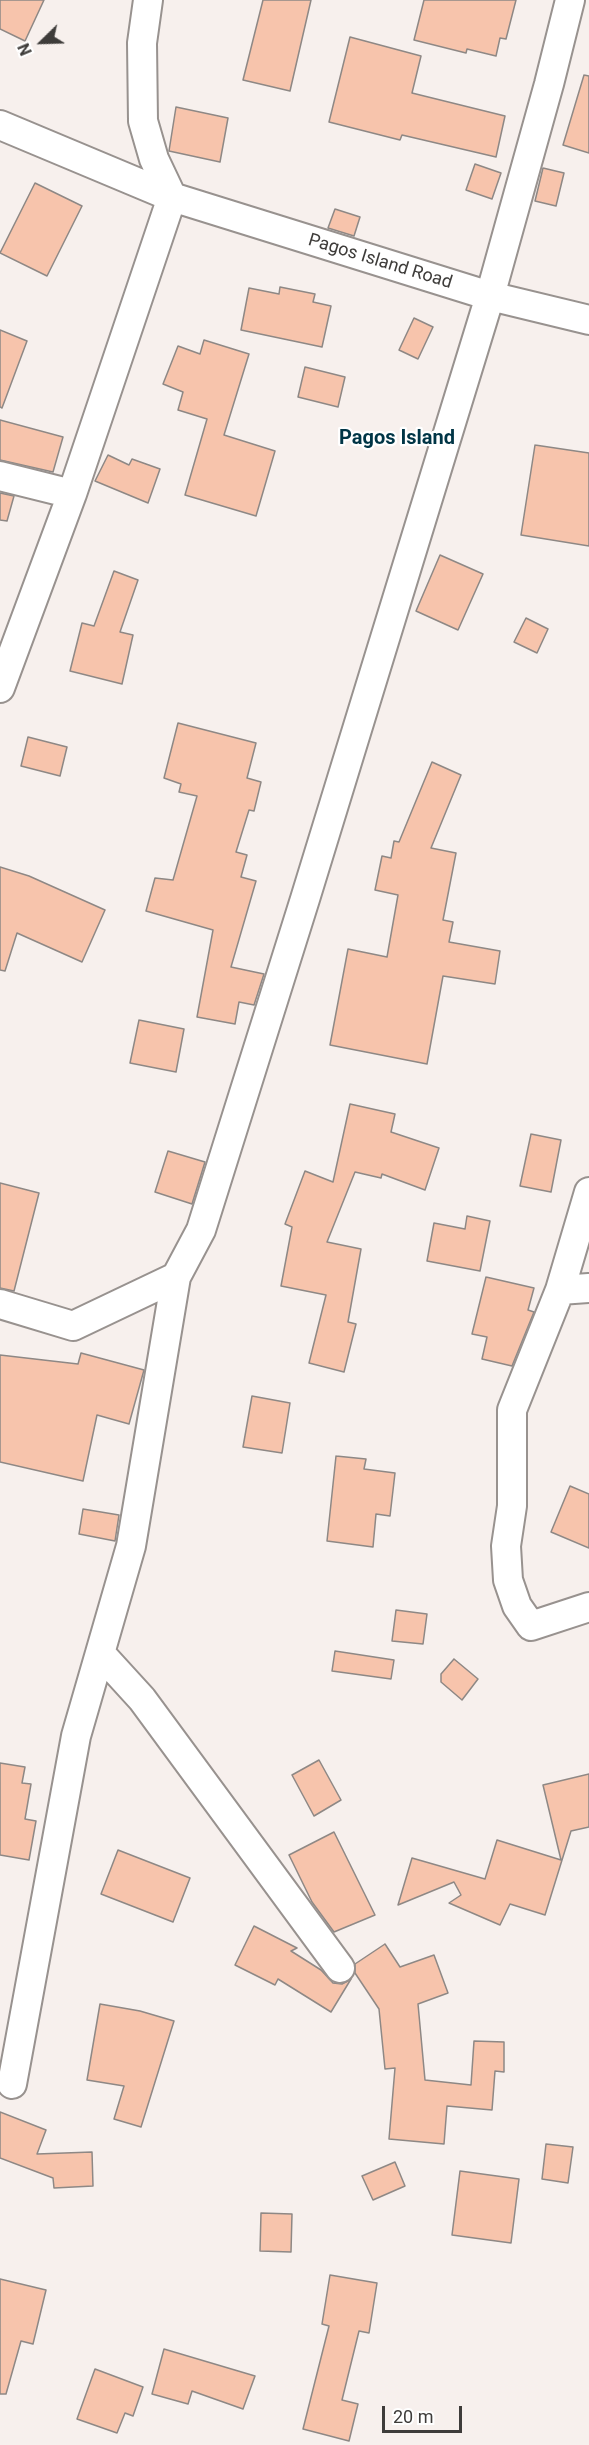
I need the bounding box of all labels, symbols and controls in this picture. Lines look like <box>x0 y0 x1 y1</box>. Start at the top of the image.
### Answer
north arrow <box>12 12 72 72</box>
text: N <box>14 40 36 58</box>
street label: Pagos Island Road <box>305 230 455 294</box>
district label: Pagos Island <box>339 427 455 451</box>
scale bar <box>385 2394 464 2432</box>
text: 20 m <box>393 2406 433 2427</box>

